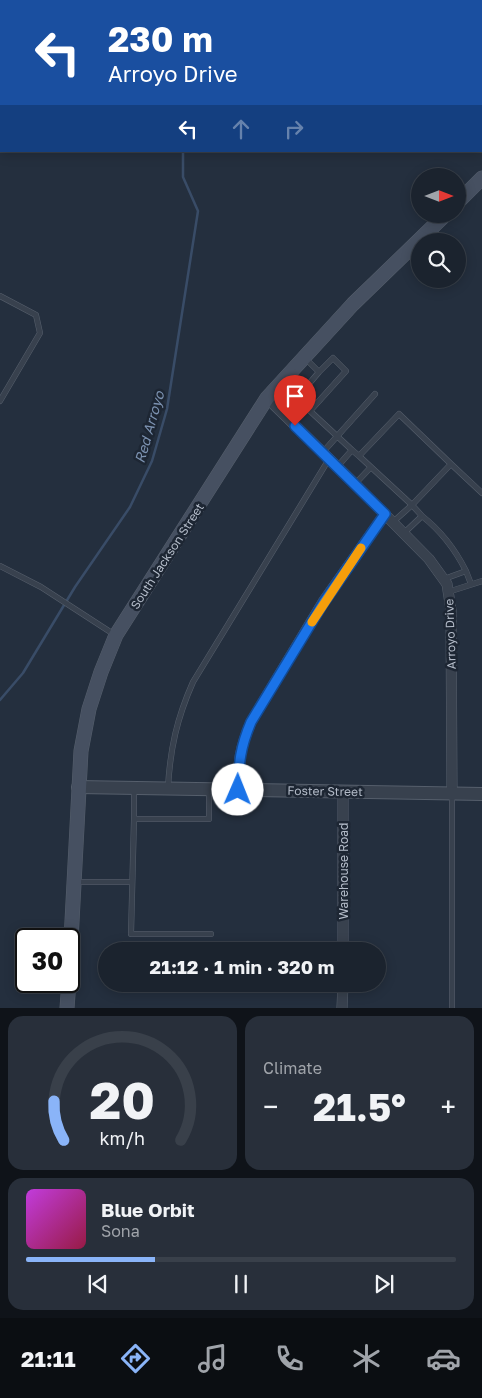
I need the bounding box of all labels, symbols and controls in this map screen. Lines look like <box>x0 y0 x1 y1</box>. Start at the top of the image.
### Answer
text: 230 m <box>108 18 213 60</box>
icon: left <box>25 20 90 85</box>
text: Arroyo Drive <box>108 60 238 87</box>
icon: left <box>174 115 202 143</box>
icon: ahead <box>227 115 255 143</box>
icon: right <box>280 115 308 143</box>
north arrow <box>411 168 466 222</box>
map controls <box>411 168 466 288</box>
button: search <box>411 233 466 288</box>
pin <box>274 375 316 426</box>
icon: arrive <box>281 382 309 410</box>
water label: Red Arroyo <box>131 388 168 465</box>
street label: South Jackson Street <box>127 500 207 612</box>
street label: Arroyo Drive <box>441 598 459 670</box>
position arrow <box>211 763 263 815</box>
street label: Foster Street <box>287 783 363 799</box>
street label: Warehouse Road <box>336 823 351 919</box>
speed limit sign: 30 <box>15 928 80 993</box>
text: 21:12 · 1 min · 320 m <box>150 955 334 978</box>
text: Climate <box>263 1058 322 1078</box>
text: 20 <box>90 1068 155 1130</box>
text: 21.5° <box>313 1084 406 1129</box>
text: − <box>263 1090 278 1123</box>
text: + <box>441 1090 456 1123</box>
text: km/h <box>100 1127 145 1149</box>
text: Blue Orbit <box>101 1198 195 1221</box>
text: Sona <box>101 1221 140 1241</box>
icon: previous <box>84 1270 112 1298</box>
icon: pause <box>227 1270 255 1298</box>
icon: next <box>370 1270 398 1298</box>
icon: directions <box>118 1341 153 1376</box>
icon: music <box>195 1341 230 1376</box>
icon: phone <box>272 1341 307 1376</box>
icon: climate <box>349 1341 384 1376</box>
icon: car <box>426 1341 461 1376</box>
text: 21:11 <box>21 1345 75 1372</box>

